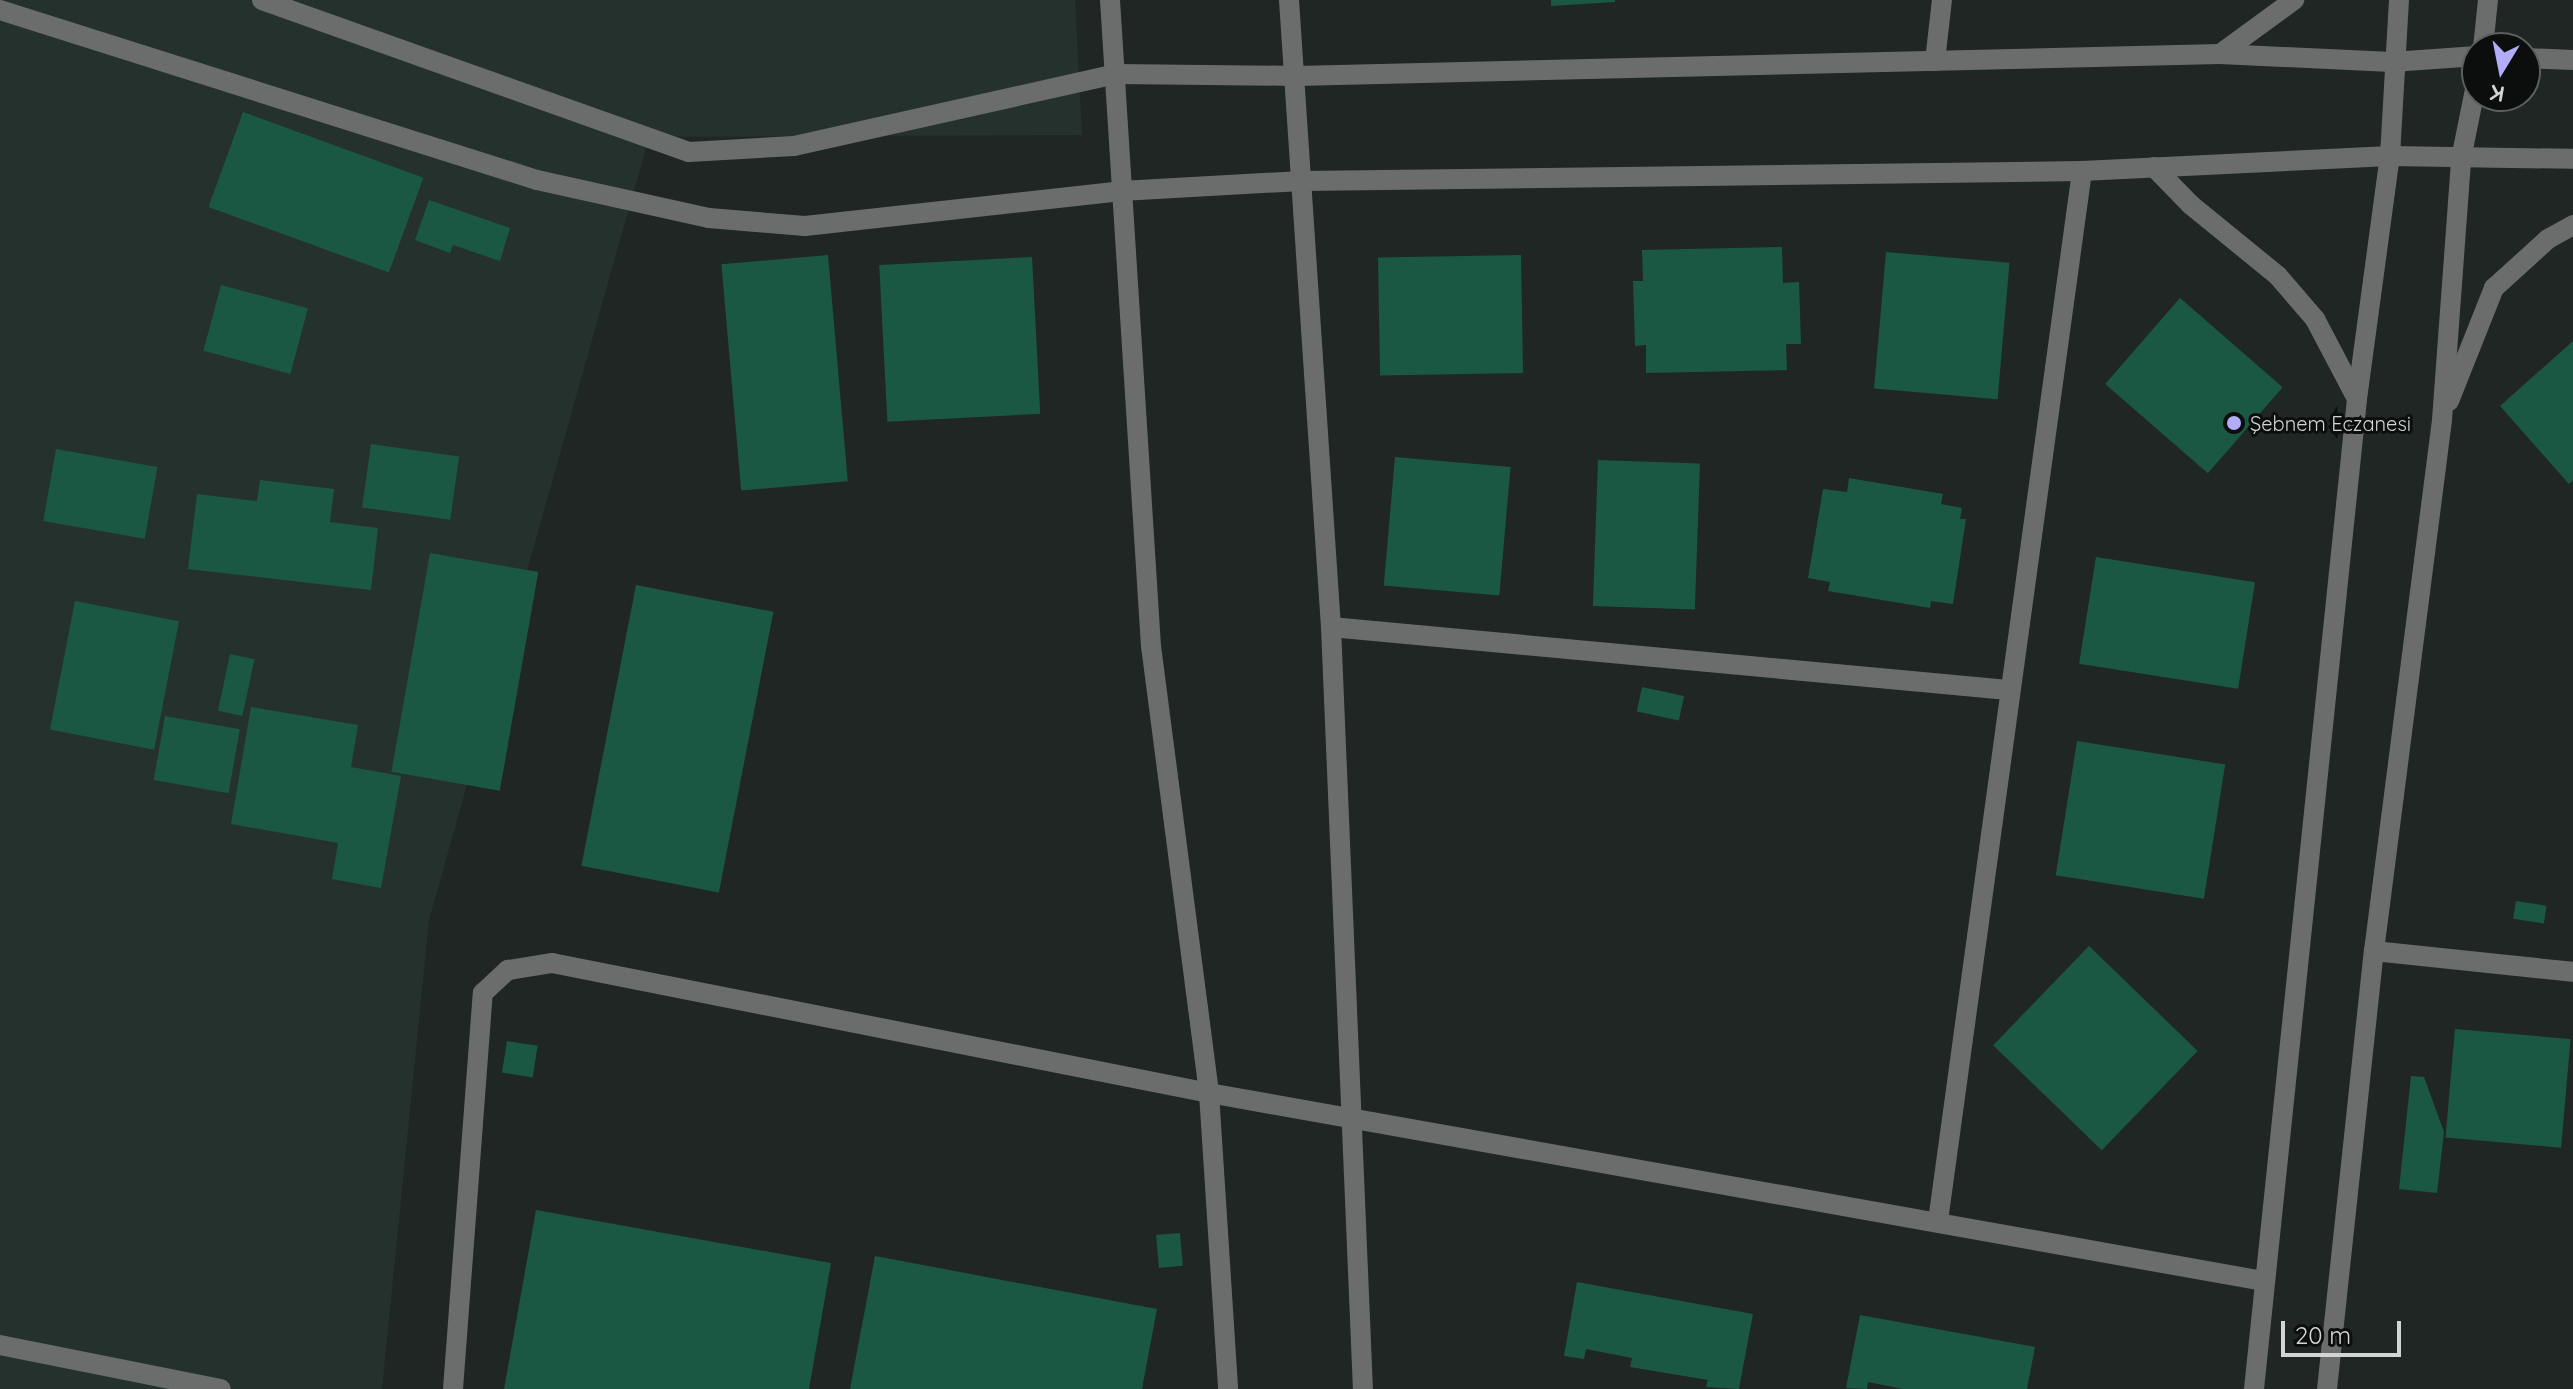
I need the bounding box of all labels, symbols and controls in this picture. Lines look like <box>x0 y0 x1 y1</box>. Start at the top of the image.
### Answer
north arrow <box>2461 32 2541 112</box>
text: K <box>2488 79 2507 109</box>
place label: Şebnem Eczanesi <box>2250 411 2411 435</box>
marker: Şebnem Eczanesi <box>2225 414 2243 432</box>
scale bar <box>2285 1305 2405 1355</box>
text: 20 m <box>2295 1320 2351 1350</box>

